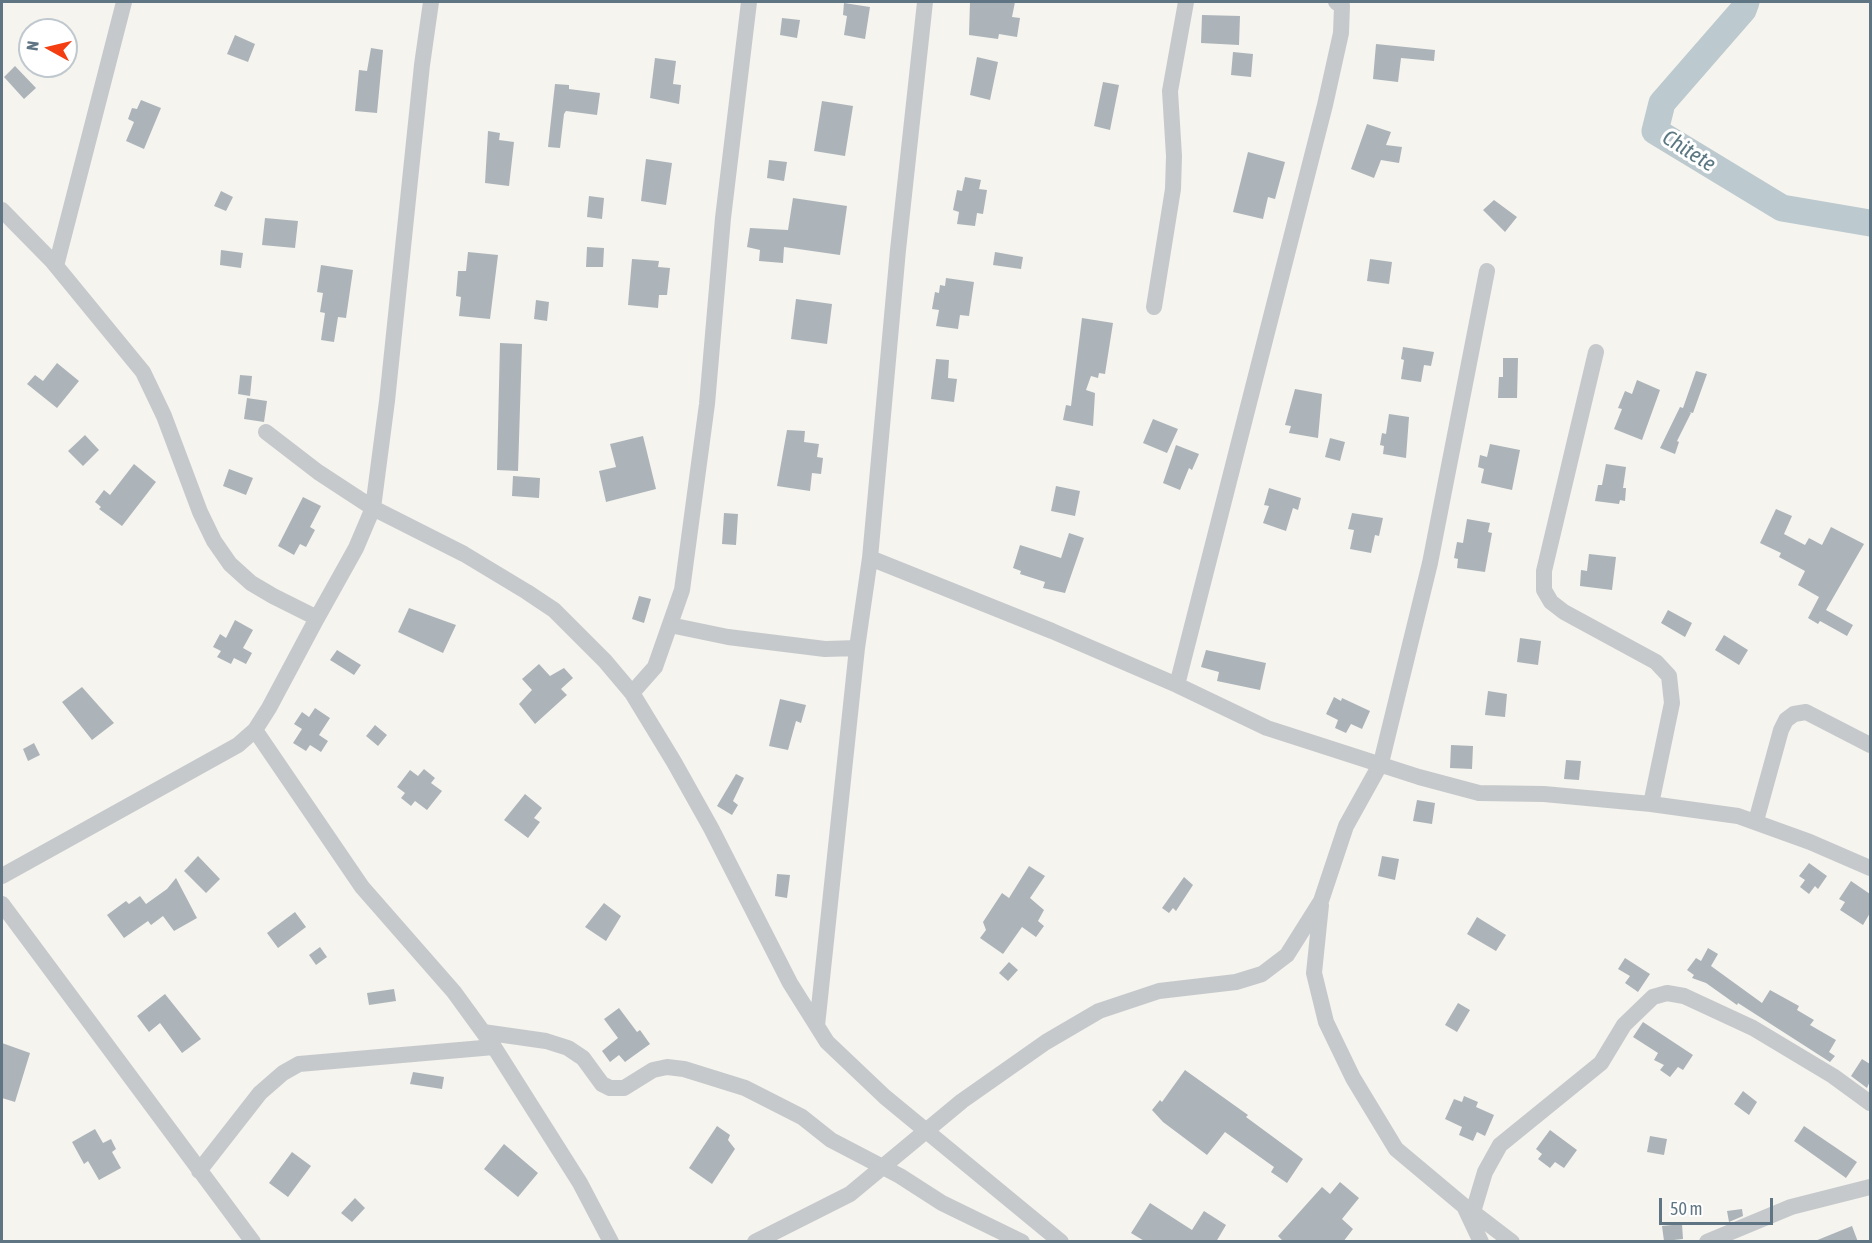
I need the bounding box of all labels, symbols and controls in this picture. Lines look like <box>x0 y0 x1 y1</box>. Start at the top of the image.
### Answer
north arrow <box>18 18 78 78</box>
text: N <box>23 40 42 52</box>
water label: Chitete <box>1657 124 1721 178</box>
scale bar <box>1662 1186 1776 1224</box>
text: 50 m <box>1670 1198 1702 1219</box>

